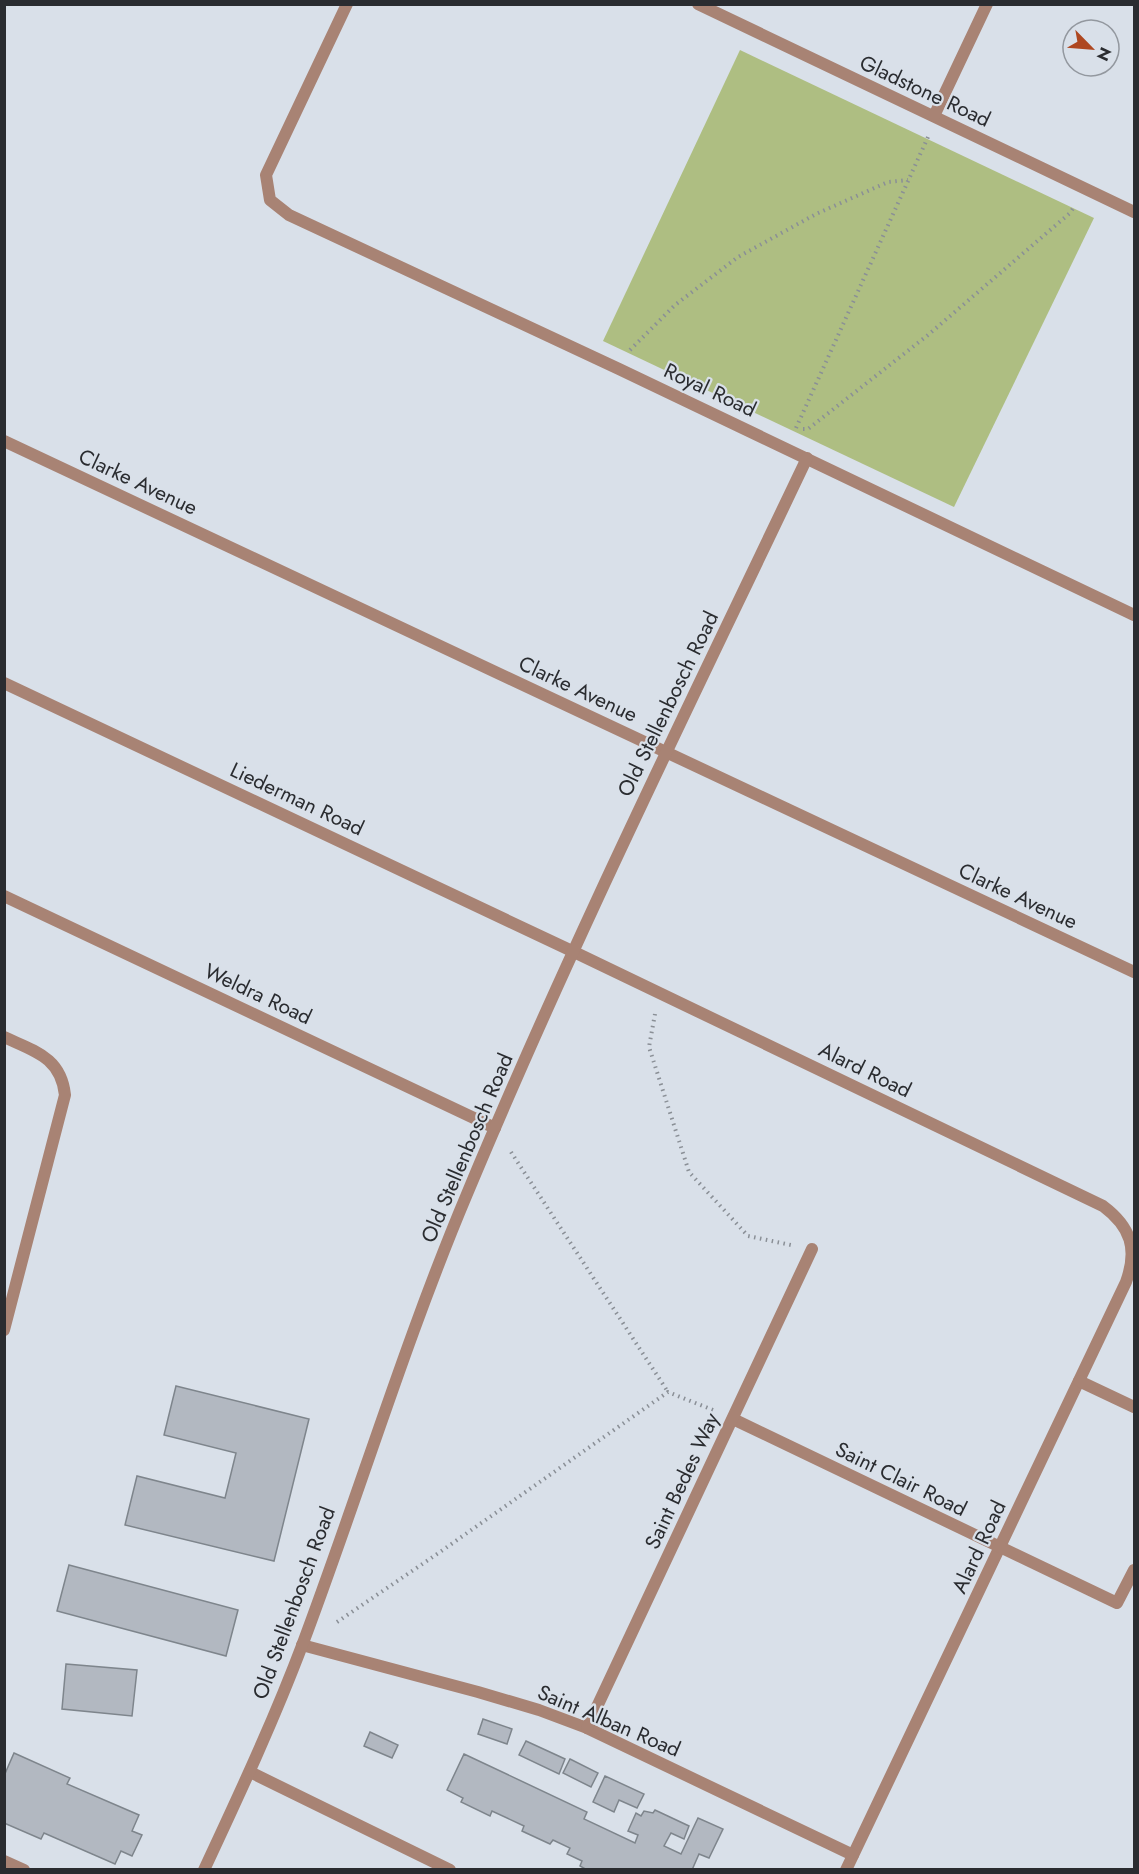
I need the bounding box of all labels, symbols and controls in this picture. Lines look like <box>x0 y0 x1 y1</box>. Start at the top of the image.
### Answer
north arrow <box>1061 18 1121 78</box>
text: N <box>1091 44 1117 65</box>
street label: Gladstone Road <box>854 47 996 135</box>
street label: Royal Road <box>659 356 761 424</box>
street label: Clarke Avenue <box>74 441 202 523</box>
street label: Old Stellenbosch Road <box>610 606 726 802</box>
street label: Clarke Avenue <box>514 648 642 730</box>
street label: Liederman Road <box>225 755 369 843</box>
street label: Clarke Avenue <box>954 855 1082 937</box>
street label: Weldra Road <box>199 956 317 1032</box>
street label: Alard Road <box>814 1035 916 1105</box>
street label: Old Stellenbosch Road <box>414 1049 520 1247</box>
street label: Saint Bedes Way <box>637 1407 727 1554</box>
street label: Saint Clair Road <box>830 1434 972 1524</box>
street label: Alard Road <box>944 1496 1014 1598</box>
street label: Old Stellenbosch Road <box>245 1502 343 1704</box>
street label: Saint Alban Road <box>533 1677 685 1765</box>

